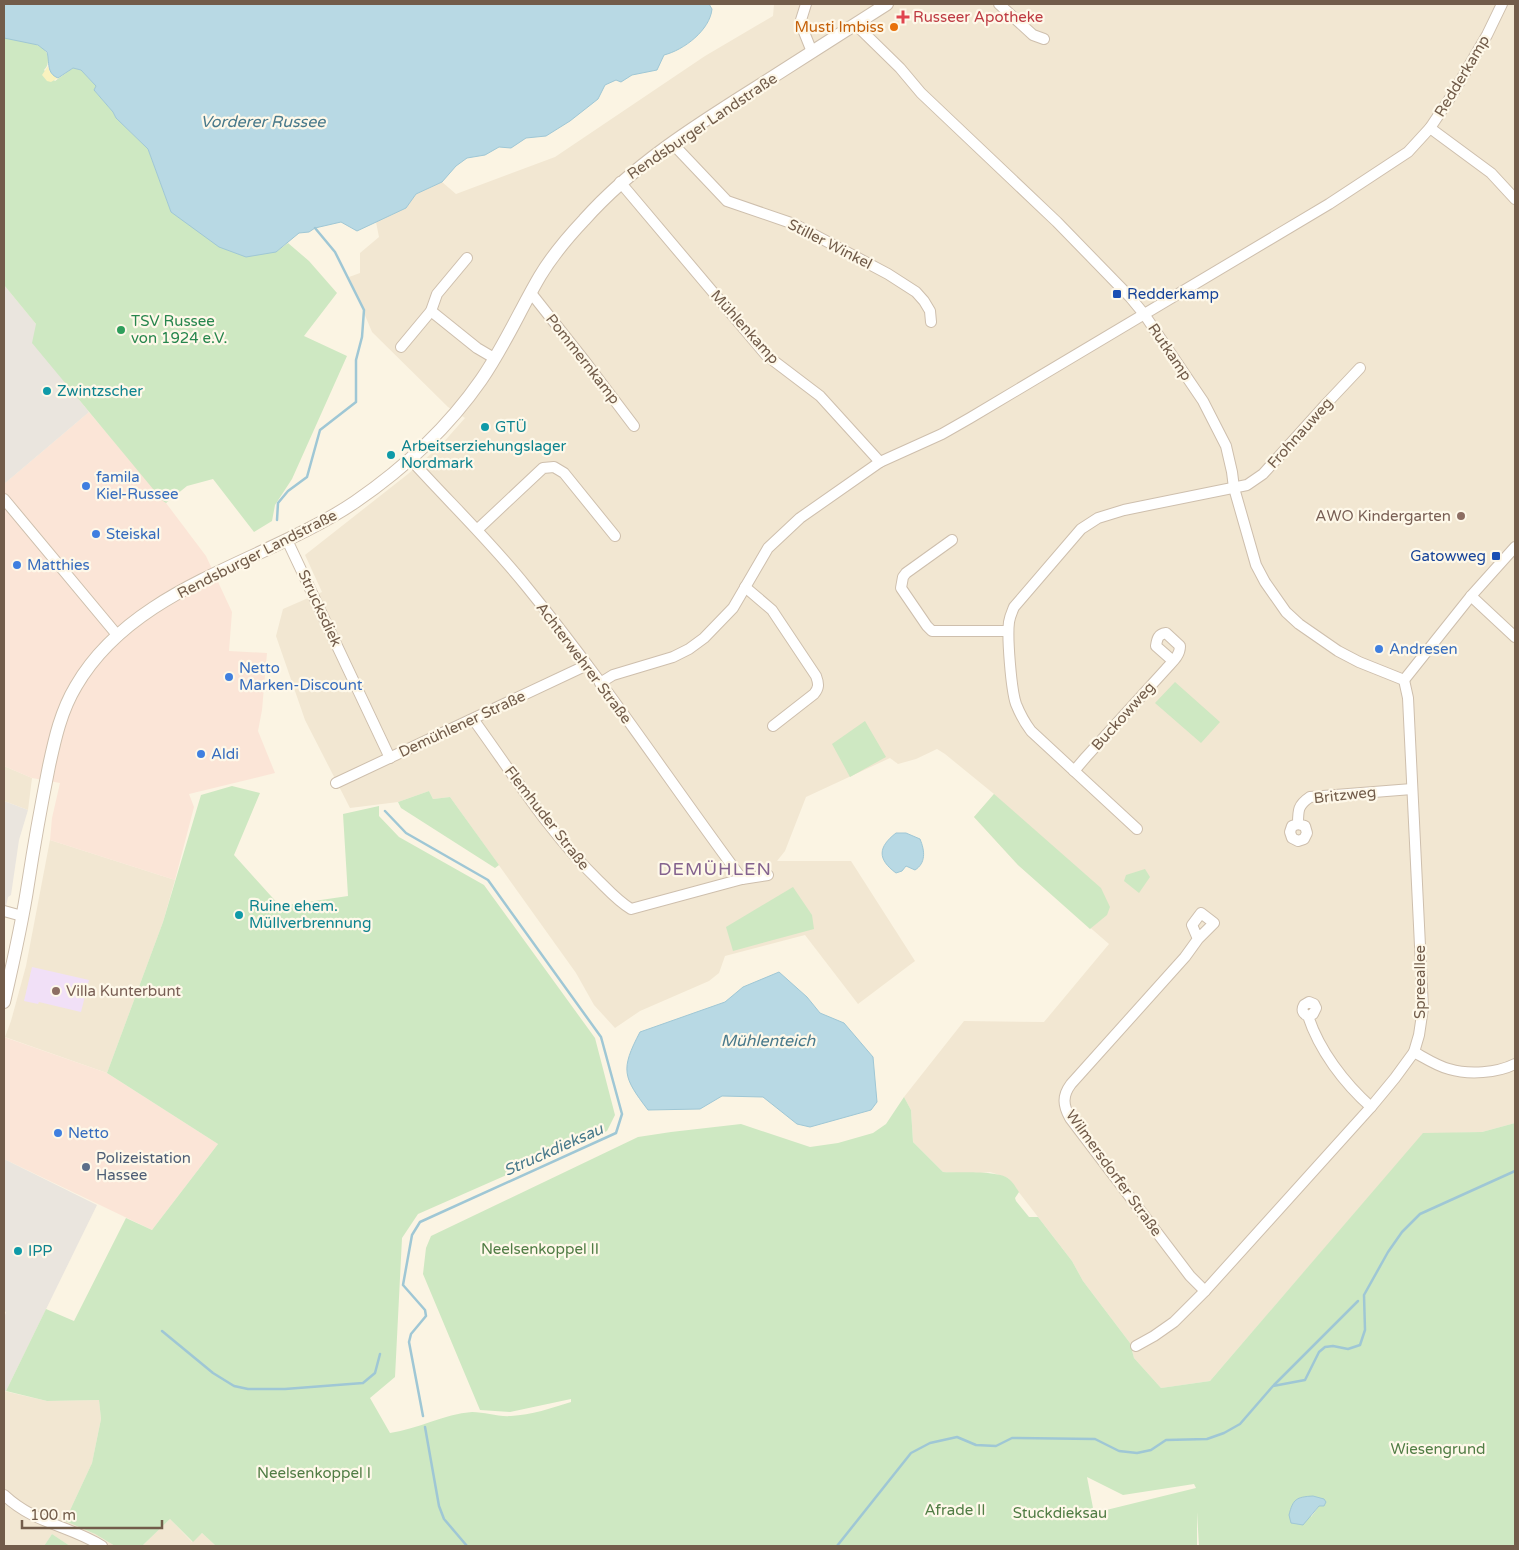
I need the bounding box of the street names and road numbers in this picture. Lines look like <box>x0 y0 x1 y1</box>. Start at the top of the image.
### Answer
street label: Redderkamp <box>1431 32 1493 120</box>
street label: Rendsburger Landstraße <box>624 69 780 183</box>
street label: Stiller Winkel <box>785 215 875 273</box>
street label: Mühlenkamp <box>707 286 783 368</box>
street label: Pommernkamp <box>542 310 624 408</box>
street label: Rutkamp <box>1144 320 1196 384</box>
street label: Frohnauweg <box>1264 394 1336 472</box>
street label: Rendsburger Landstraße <box>174 506 340 602</box>
street label: Strucksdiek <box>294 567 346 649</box>
street label: Achterwehrer Straße <box>532 599 636 727</box>
street label: Buckowweg <box>1088 678 1158 754</box>
street label: Demühlener Straße <box>396 687 528 761</box>
street label: Flemhuder Straße <box>501 762 593 874</box>
street label: Britzweg <box>1313 783 1377 807</box>
street label: Spreeallee <box>1411 945 1429 1019</box>
street label: Wilmersdorfer Straße <box>1062 1106 1166 1240</box>

